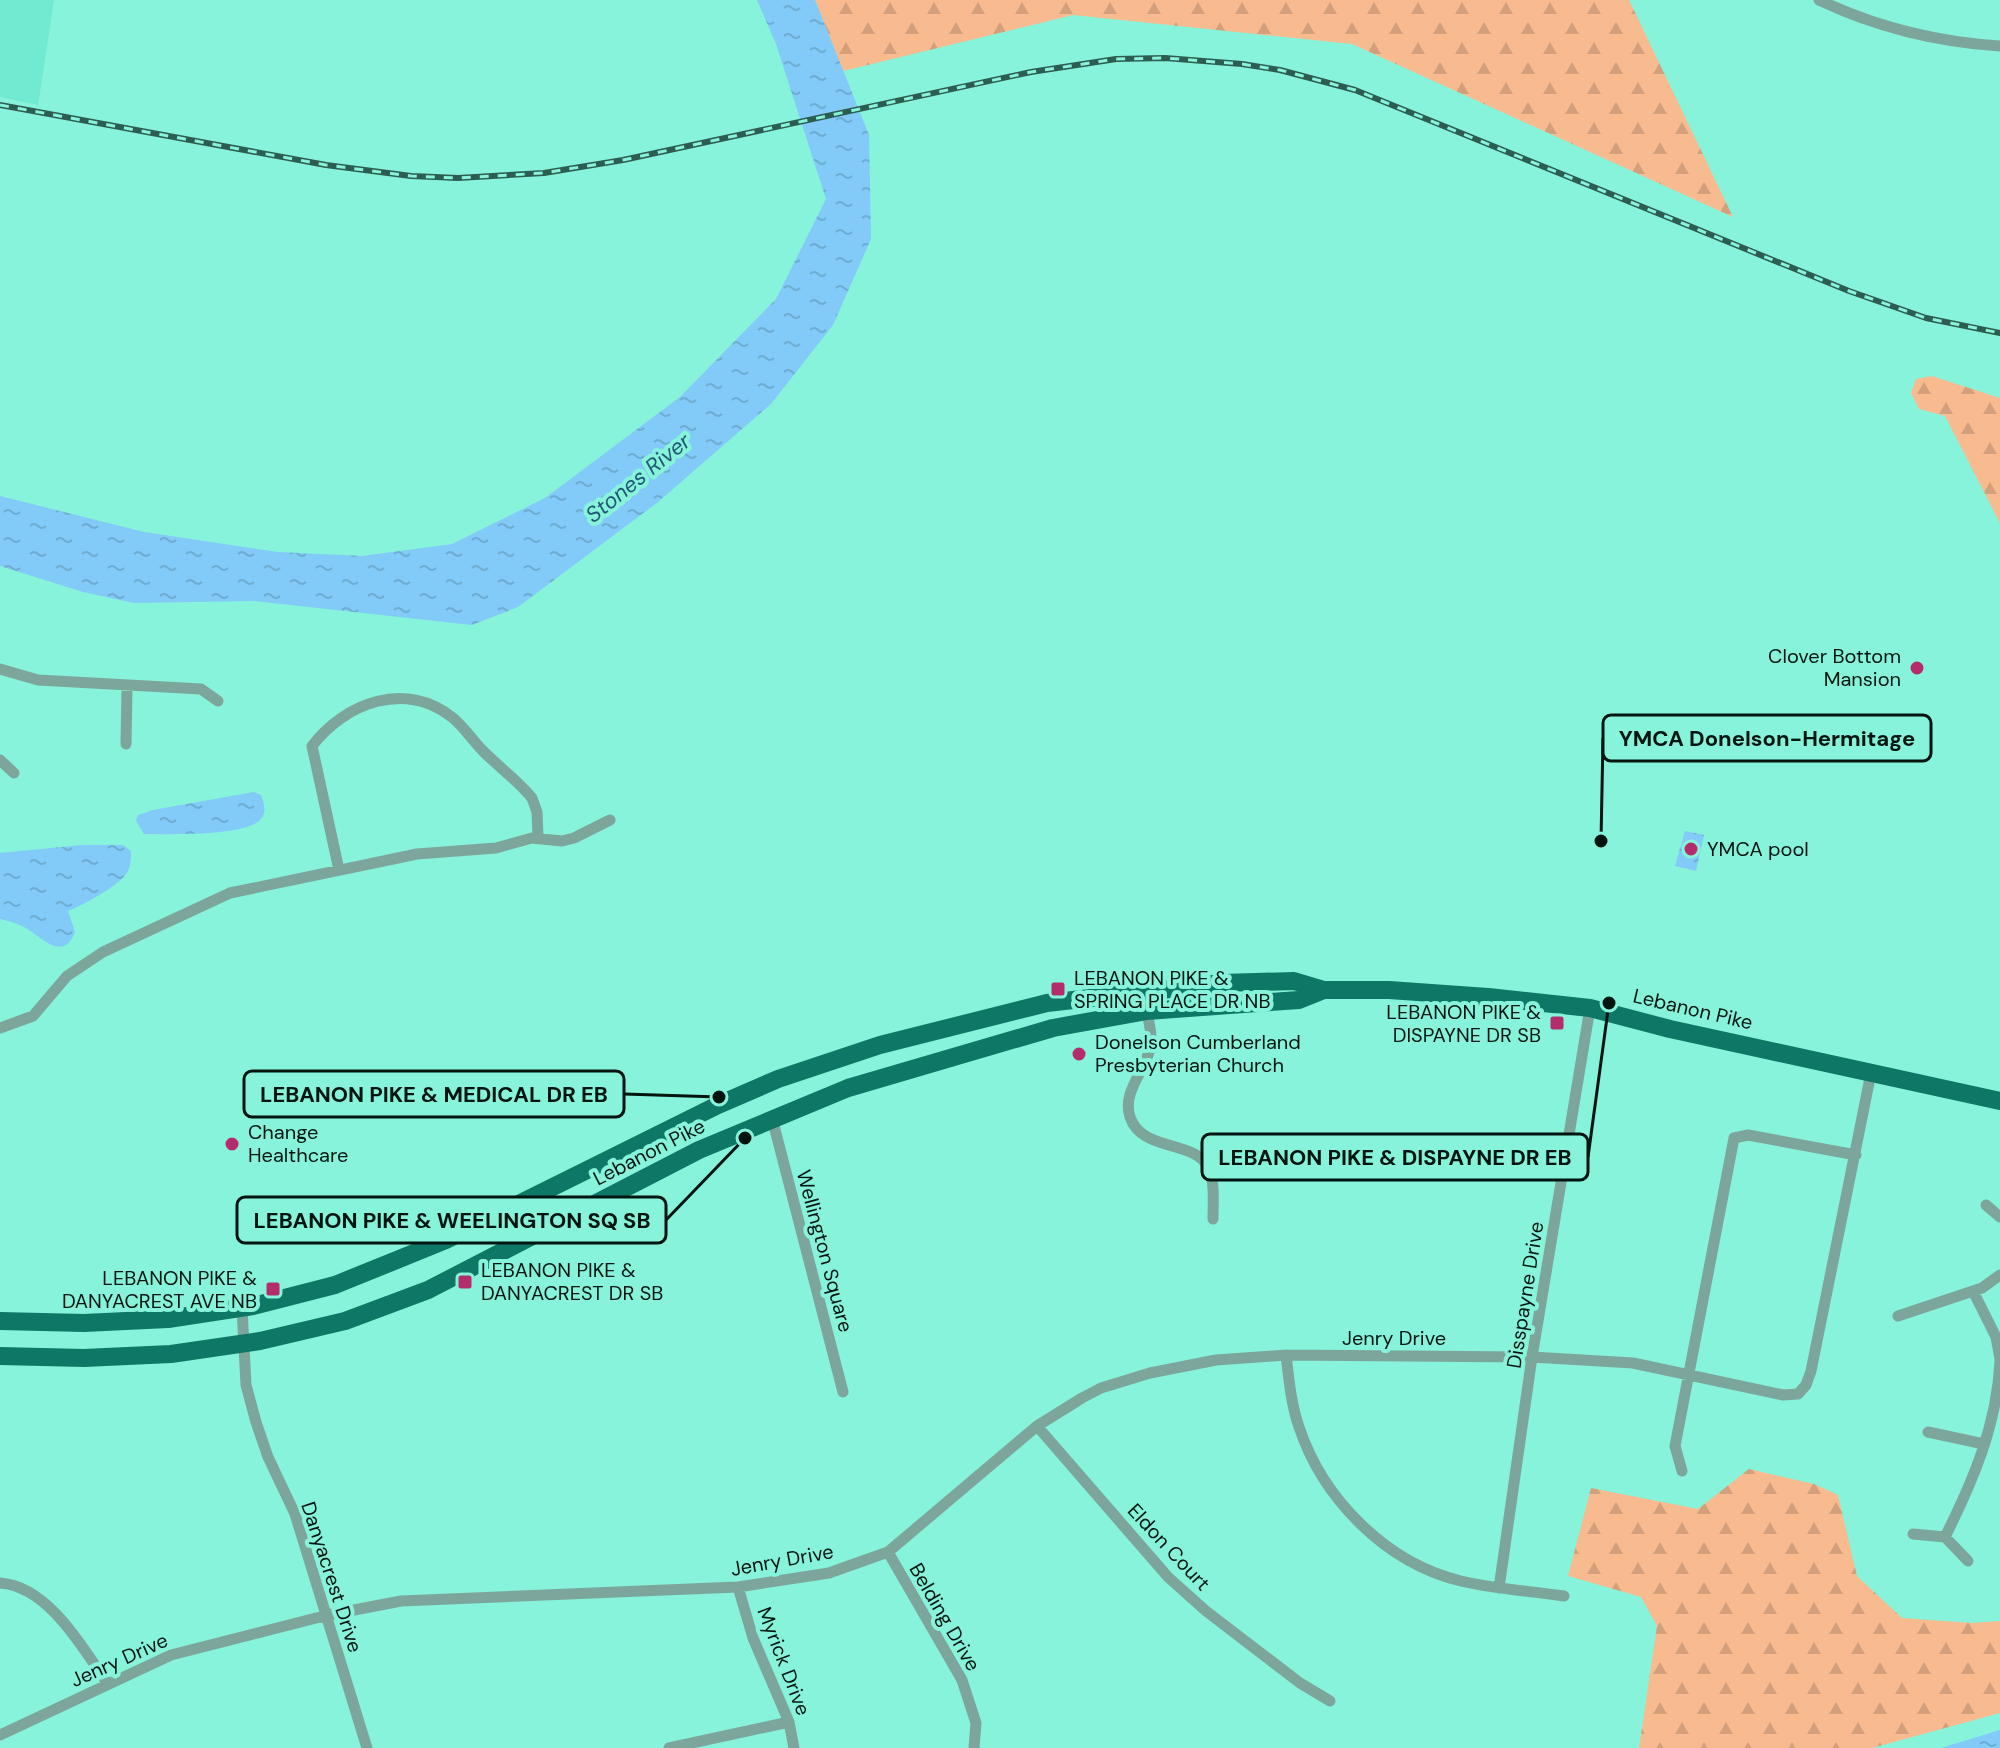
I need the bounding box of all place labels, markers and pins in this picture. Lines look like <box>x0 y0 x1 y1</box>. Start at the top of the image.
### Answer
place label: Clover Bottom Mansion <box>1768 643 1901 692</box>
marker: Clover Bottom Mansion <box>1908 659 1926 677</box>
callout: YMCA Donelson-Hermitage <box>1603 715 1931 761</box>
place label: YMCA pool <box>1707 836 1809 862</box>
marker: YMCA pool <box>1682 840 1700 858</box>
place label: LEBANON PIKE & SPRING PLACE DR NB <box>1074 965 1270 1014</box>
marker: LEBANON PIKE & SPRING PLACE DR NB <box>1049 980 1067 998</box>
place label: LEBANON PIKE & DISPAYNE DR SB <box>1386 999 1541 1048</box>
marker: LEBANON PIKE & DISPAYNE DR SB <box>1548 1014 1566 1032</box>
place label: Donelson Cumberland Presbyterian Church <box>1095 1029 1301 1078</box>
marker: Donelson Cumberland Presbyterian Church <box>1070 1045 1088 1063</box>
callout: LEBANON PIKE & MEDICAL DR EB <box>244 1071 624 1117</box>
place label: Change Healthcare <box>248 1119 348 1168</box>
callout: LEBANON PIKE & DISPAYNE DR EB <box>1202 1134 1588 1180</box>
marker: Change Healthcare <box>223 1135 241 1153</box>
callout: LEBANON PIKE & WEELINGTON SQ SB <box>237 1197 666 1243</box>
place label: LEBANON PIKE & DANYACREST DR SB <box>481 1257 663 1306</box>
place label: LEBANON PIKE & DANYACREST AVE NB <box>62 1265 257 1314</box>
marker: LEBANON PIKE & DANYACREST DR SB <box>456 1273 474 1291</box>
marker: LEBANON PIKE & DANYACREST AVE NB <box>264 1280 282 1298</box>

